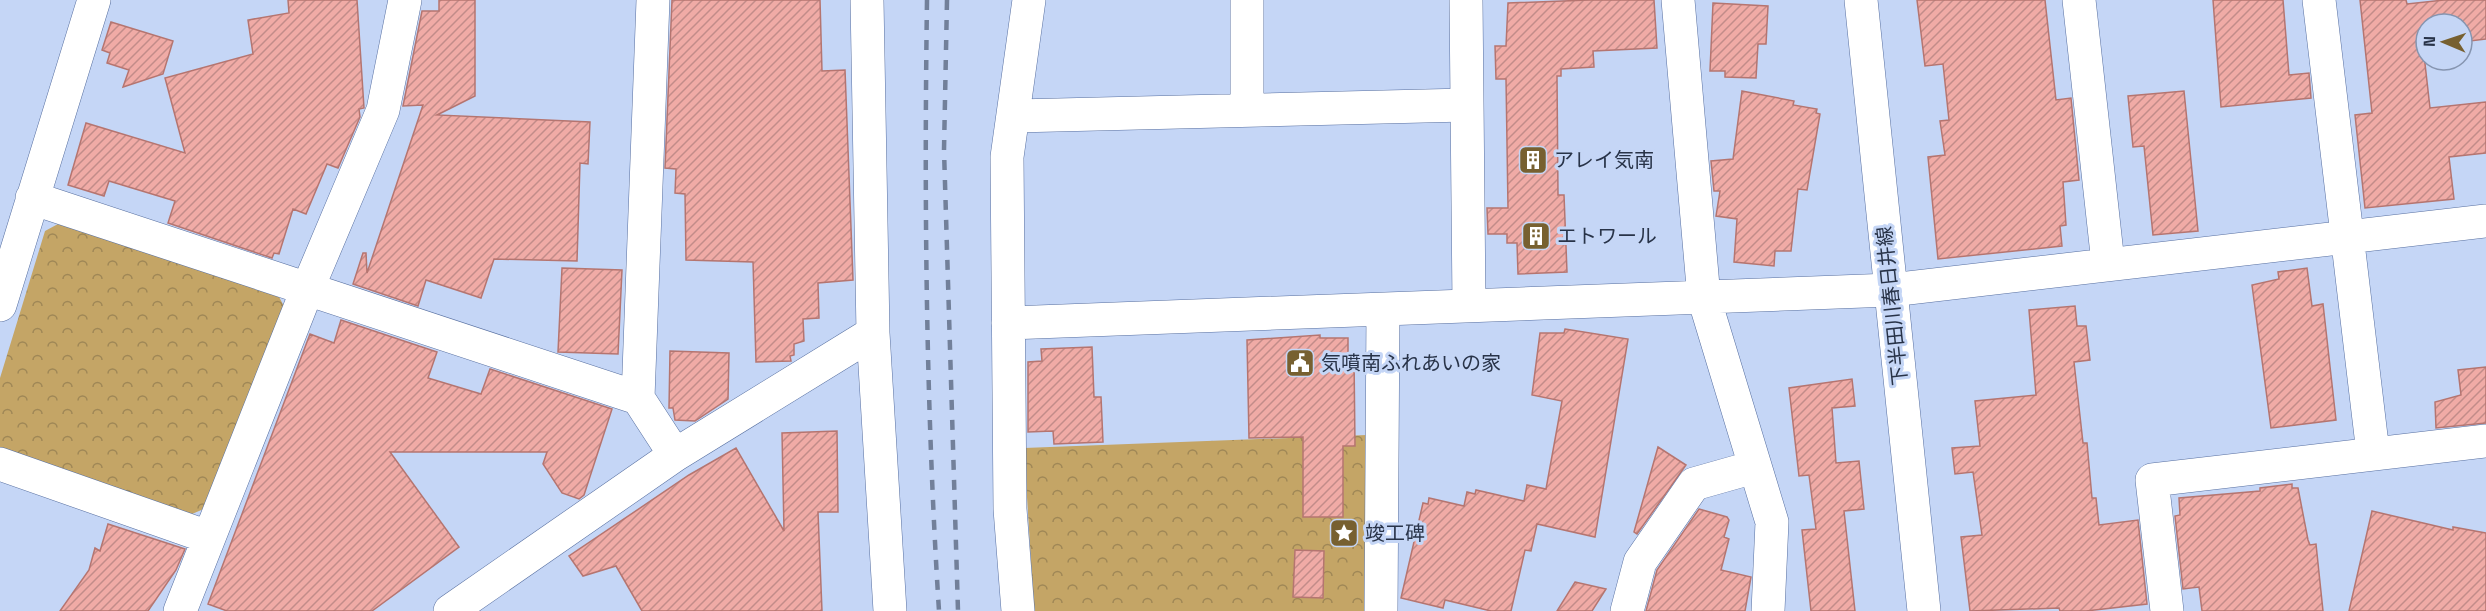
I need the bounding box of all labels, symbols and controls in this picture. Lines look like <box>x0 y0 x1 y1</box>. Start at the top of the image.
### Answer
north arrow <box>2414 12 2474 72</box>
text: N <box>2419 36 2440 47</box>
building icon: アレイ気南 <box>1517 144 1549 176</box>
place label: アレイ気南 <box>1554 147 1654 173</box>
building icon: エトワール <box>1520 220 1552 252</box>
place label: エトワール <box>1557 223 1657 249</box>
street label: 下半田川春日井線 <box>1871 225 1913 387</box>
public building icon: 気噴南ふれあいの家 <box>1284 347 1316 379</box>
place label: 気噴南ふれあいの家 <box>1321 350 1501 376</box>
place icon: 竣工碑 <box>1328 517 1360 549</box>
place label: 竣工碑 <box>1365 520 1425 546</box>

